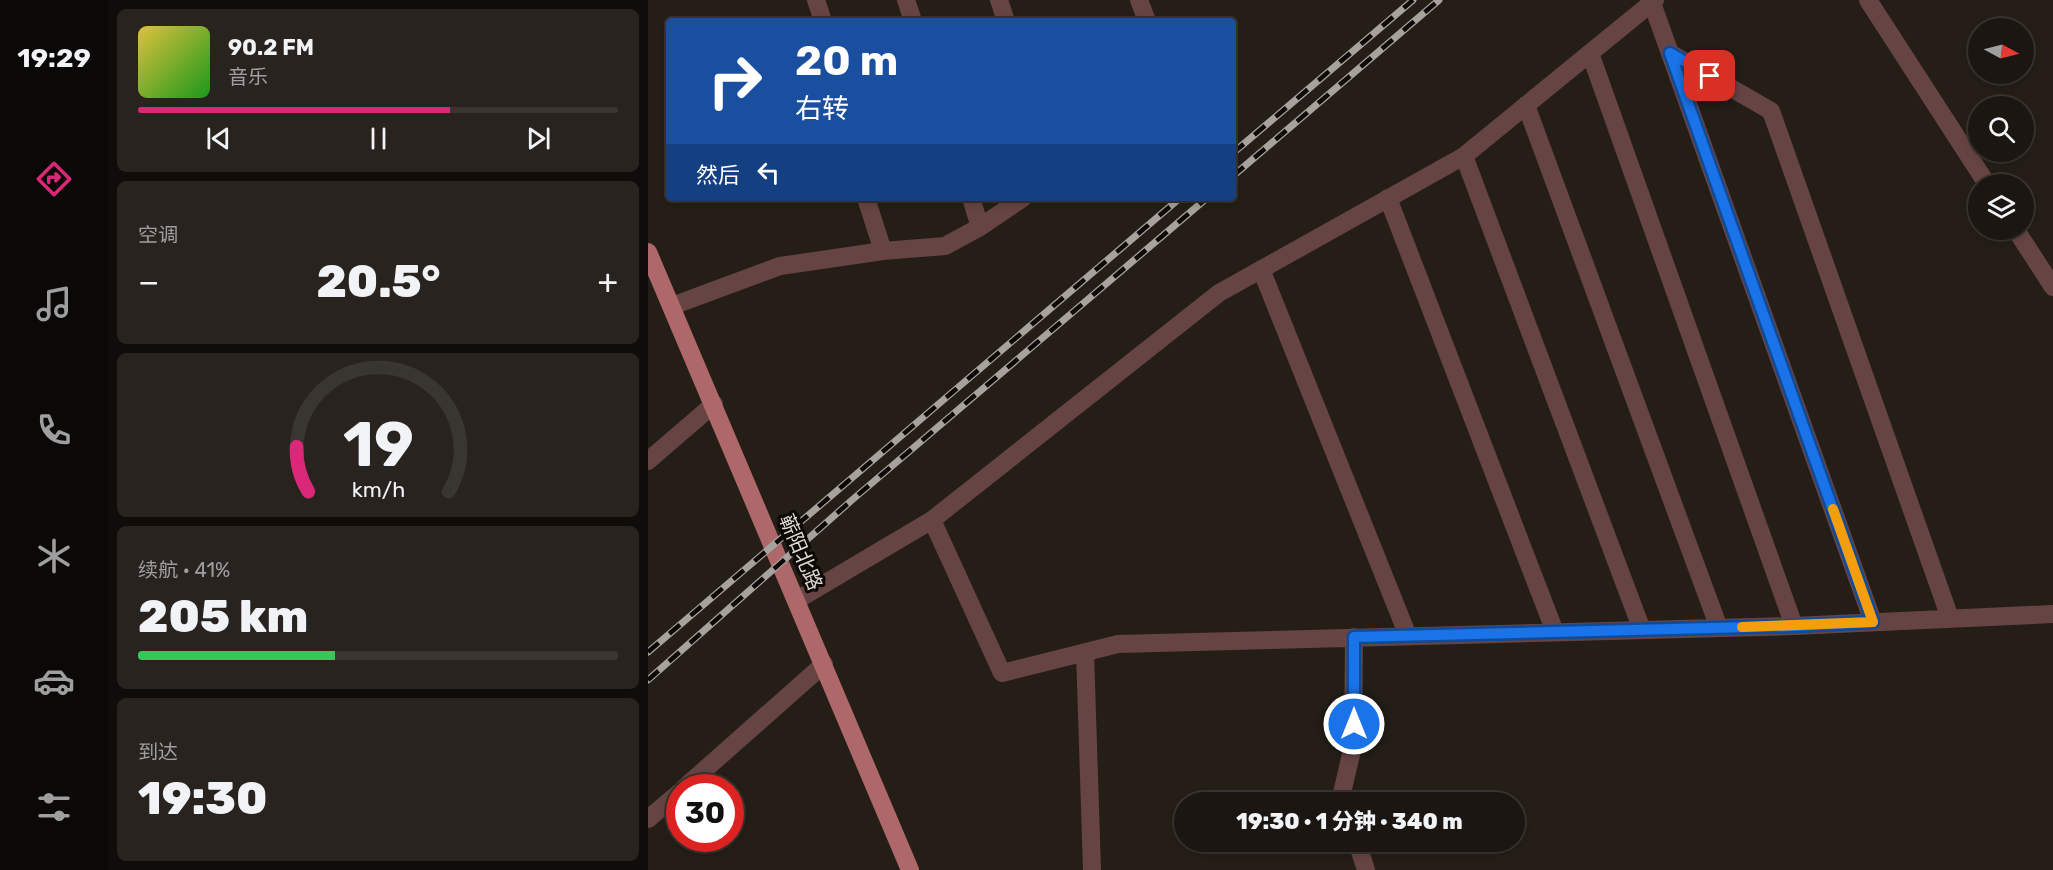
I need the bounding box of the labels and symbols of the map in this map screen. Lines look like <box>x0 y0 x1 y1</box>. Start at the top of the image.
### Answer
north arrow <box>1968 18 2034 84</box>
pin <box>1684 50 1735 101</box>
street label: 蕲阳北路 <box>774 510 828 594</box>
position arrow <box>1322 692 1386 756</box>
speed limit sign: 30 <box>666 774 744 852</box>

